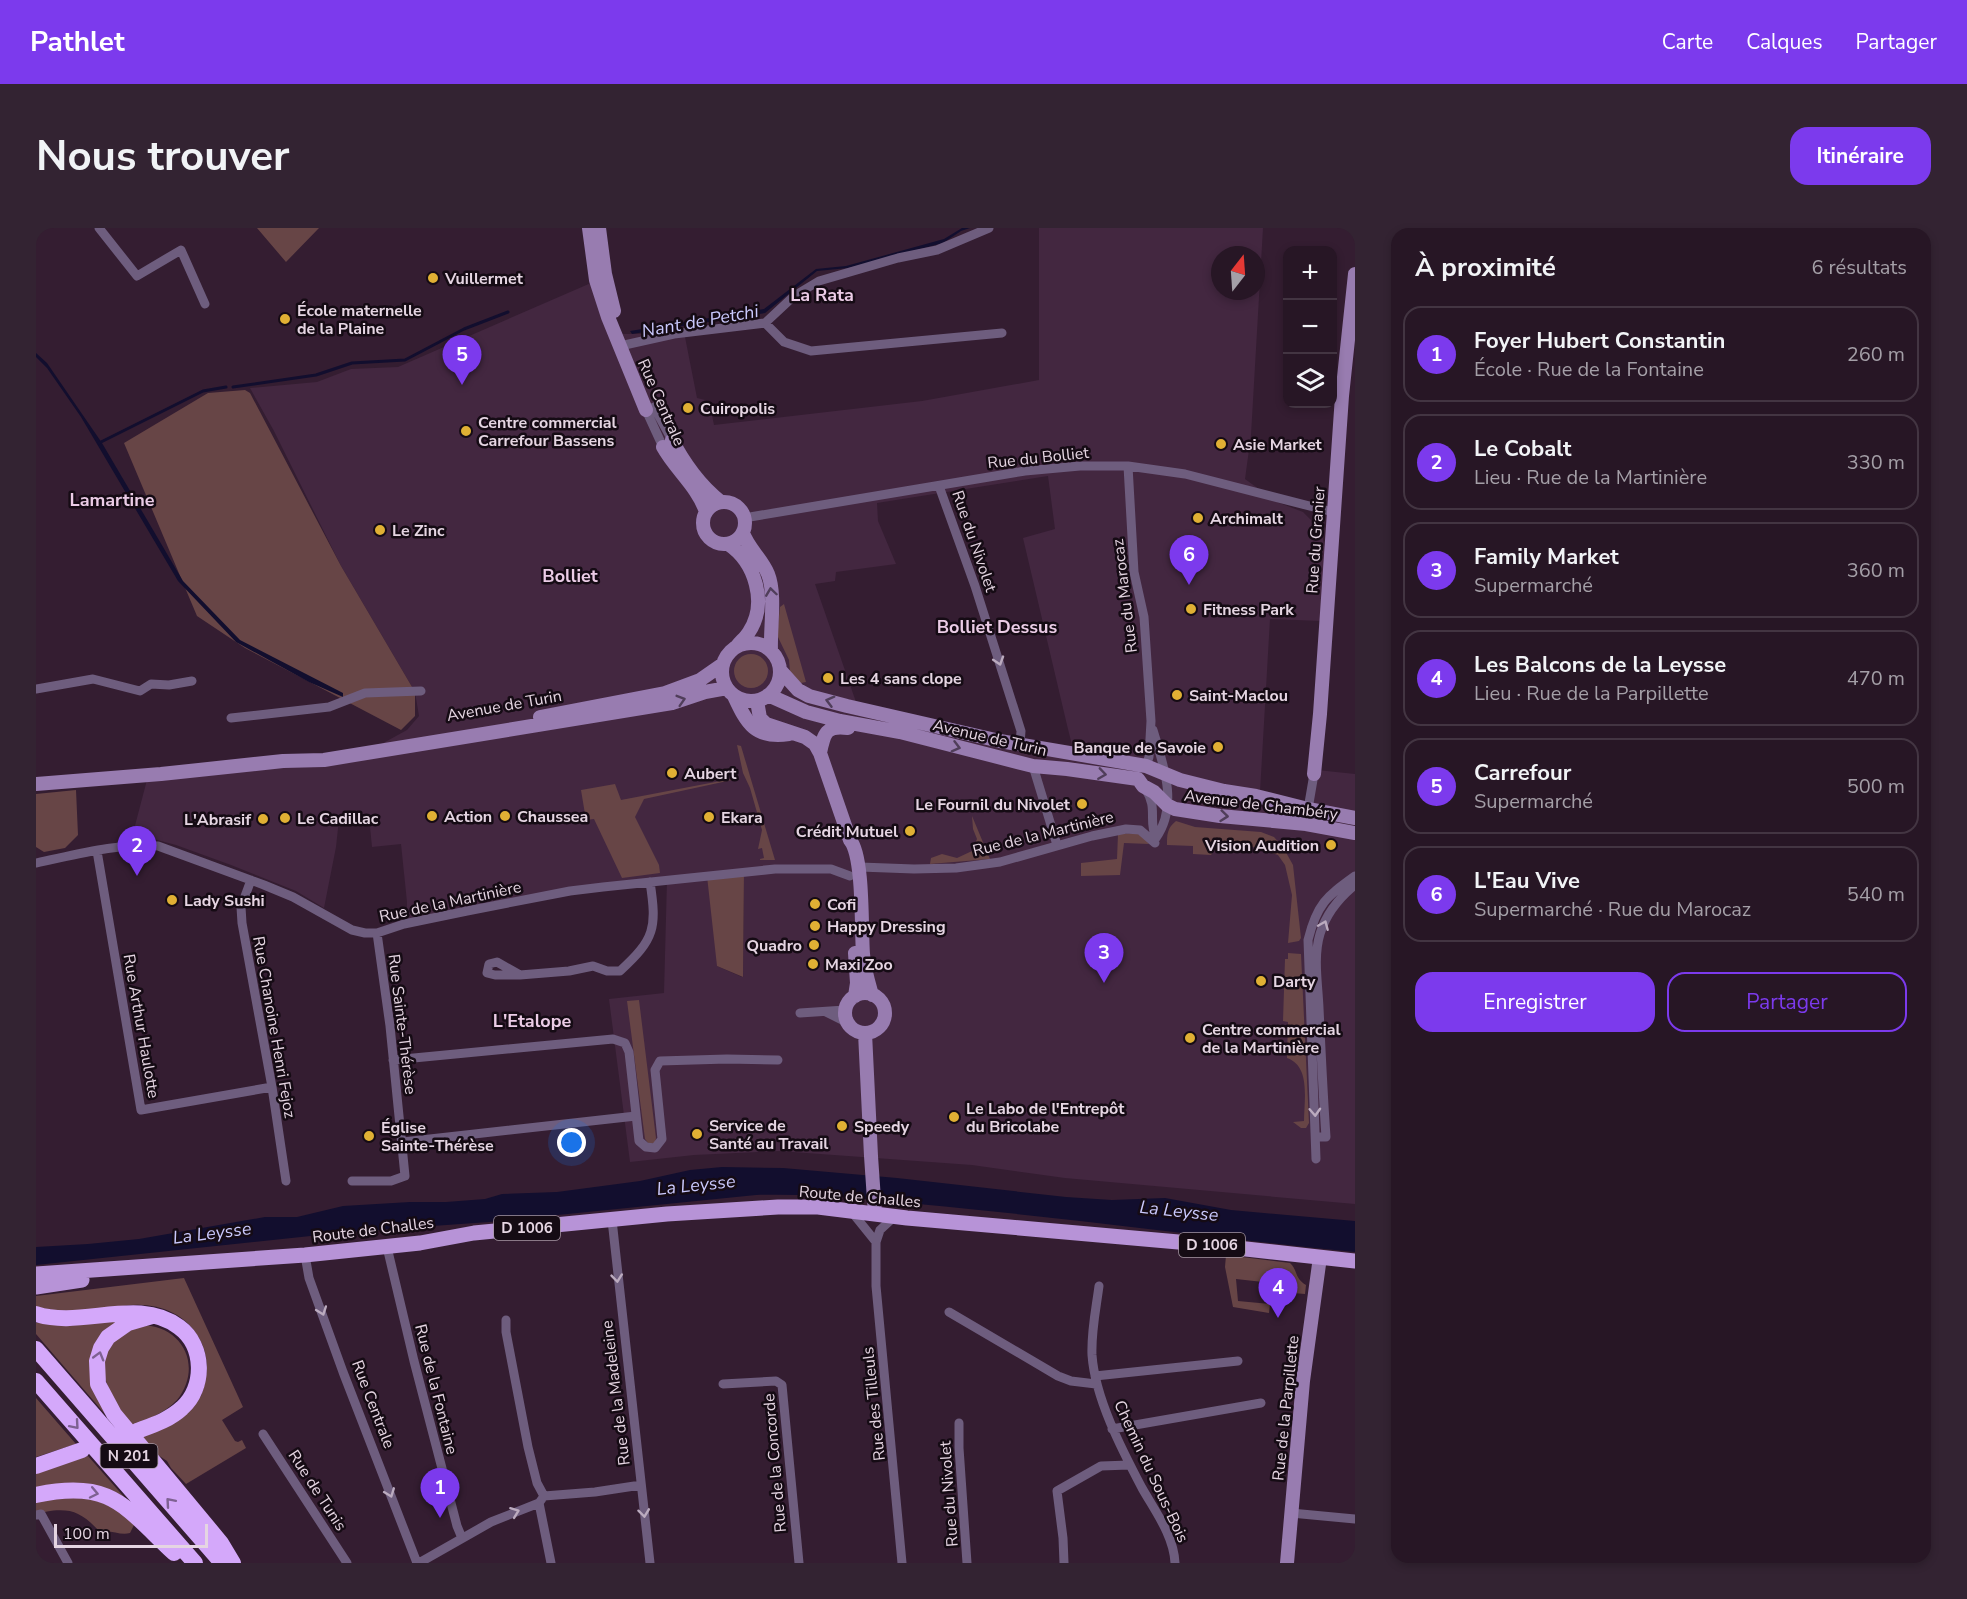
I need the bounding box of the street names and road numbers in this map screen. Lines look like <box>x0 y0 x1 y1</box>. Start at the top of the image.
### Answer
street label: Rue Centrale <box>632 355 690 449</box>
street label: Rue du Bolliet <box>986 442 1090 474</box>
street label: Rue du Granier <box>1301 485 1331 594</box>
street label: Rue du Nivolet <box>946 488 1002 595</box>
street label: Rue du Marocaz <box>1107 538 1143 654</box>
street label: Avenue de Turin <box>445 685 563 727</box>
street label: Avenue de Turin <box>931 714 1049 762</box>
street label: Avenue de Chambéry <box>1183 785 1340 825</box>
street label: Rue de la Martinière <box>970 806 1116 862</box>
street label: Rue de la Martinière <box>377 876 523 928</box>
street label: Rue Chanoine Henri Fejoz <box>247 934 301 1120</box>
street label: Rue Arthur Haulotte <box>117 952 165 1100</box>
street label: Rue Sainte-Thérèse <box>382 953 422 1096</box>
street label: Route de Challes <box>798 1181 922 1213</box>
street label: Route de Challes <box>311 1212 435 1248</box>
road number: D 1006 <box>494 1216 560 1240</box>
road number: D 1006 <box>1179 1233 1245 1257</box>
street label: Rue de la Madeleine <box>596 1319 636 1467</box>
street label: Rue de la Fontaine <box>409 1322 463 1457</box>
street label: Rue de la Parpillette <box>1267 1334 1305 1482</box>
street label: Rue des Tilleuls <box>857 1346 891 1462</box>
street label: Rue Centrale <box>346 1357 400 1452</box>
street label: Rue de la Concorde <box>758 1393 792 1533</box>
street label: Chemin du Sous-Bois <box>1108 1397 1194 1546</box>
street label: Rue du Nivolet <box>934 1440 964 1548</box>
road number: N 201 <box>100 1444 158 1468</box>
street label: Rue de Tunis <box>283 1446 351 1535</box>

